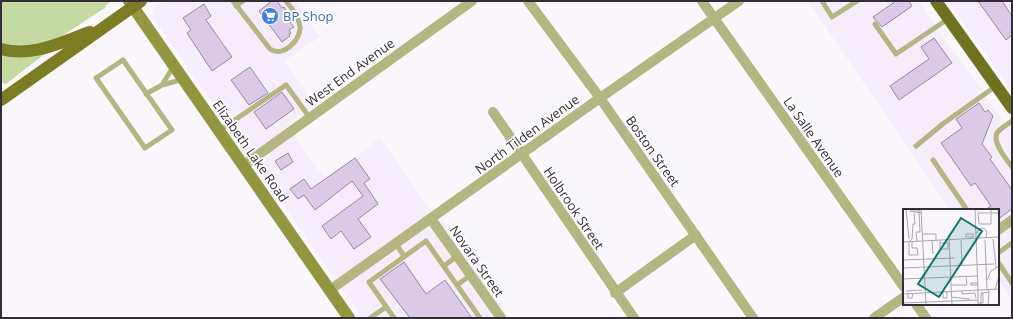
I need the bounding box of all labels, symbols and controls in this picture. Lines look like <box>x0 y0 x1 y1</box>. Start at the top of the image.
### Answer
supermarket icon: BP Shop <box>260 6 280 26</box>
place label: BP Shop <box>283 7 334 25</box>
street label: West End Avenue <box>302 34 398 110</box>
street label: North Tilden Avenue <box>471 90 583 178</box>
street label: La Salle Avenue <box>780 93 848 181</box>
street label: Elizabeth Lake Road <box>209 96 293 206</box>
street label: Boston Street <box>622 112 684 190</box>
street label: Holbrook Street <box>540 163 609 253</box>
inset map <box>903 209 999 305</box>
street label: Novara Street <box>446 222 509 301</box>

